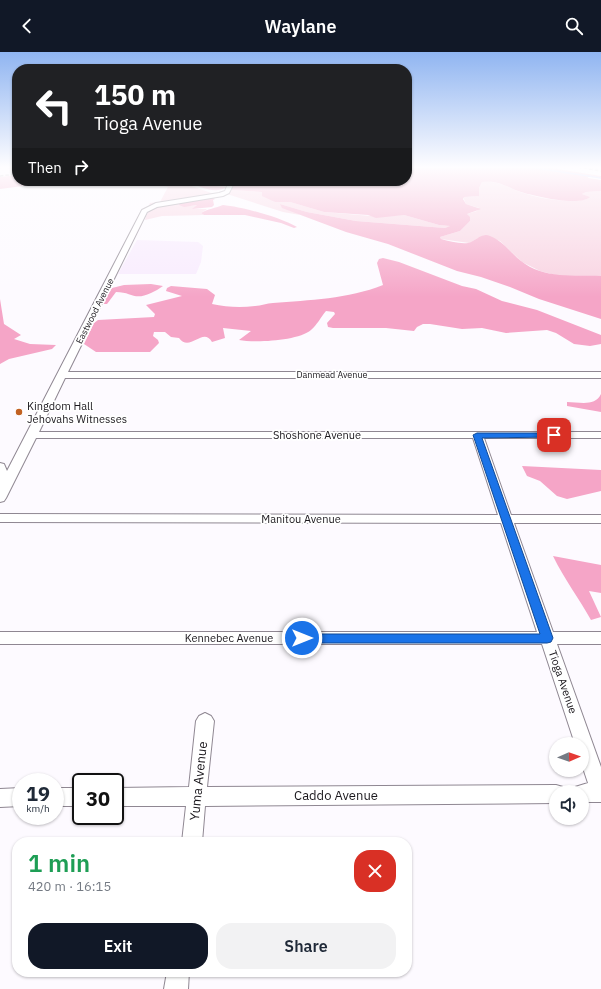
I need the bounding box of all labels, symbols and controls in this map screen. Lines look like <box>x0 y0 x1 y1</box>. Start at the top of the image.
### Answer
icon: back <box>16 15 38 37</box>
text: Waylane <box>265 15 336 38</box>
icon: search <box>563 15 585 37</box>
text: 150 m <box>94 76 176 113</box>
icon: left <box>28 80 80 132</box>
text: Tioga Avenue <box>94 112 202 135</box>
icon: right <box>70 156 92 178</box>
text: Then <box>28 158 62 177</box>
street label: Eastwood Avenue <box>73 276 116 345</box>
street label: Danmead Avenue <box>297 369 368 380</box>
place label: Kingdom Hall Jehovahs Witnesses <box>27 399 127 426</box>
marker: Kingdom Hall Jehovahs Witnesses <box>14 407 24 417</box>
pin <box>537 418 571 452</box>
icon: arrive <box>543 424 565 446</box>
street label: Shoshone Avenue <box>273 428 361 442</box>
street label: Manitou Avenue <box>261 512 341 526</box>
position arrow <box>281 617 323 659</box>
street label: Kennebec Avenue <box>185 631 273 645</box>
street label: Tioga Avenue <box>546 648 580 716</box>
north arrow <box>549 737 589 777</box>
map controls <box>549 737 589 825</box>
street label: Yuma Avenue <box>186 741 211 821</box>
speed limit sign: 30 <box>72 773 124 825</box>
text: 19 <box>26 780 50 807</box>
button: sound <box>549 785 589 825</box>
street label: Caddo Avenue <box>294 787 378 804</box>
text: km/h <box>26 802 50 815</box>
text: 1 min <box>28 847 90 879</box>
button: close <box>354 850 396 892</box>
text: 420 m · 16:15 <box>28 878 111 895</box>
button: Exit <box>28 923 208 969</box>
button: Share <box>216 923 396 969</box>

